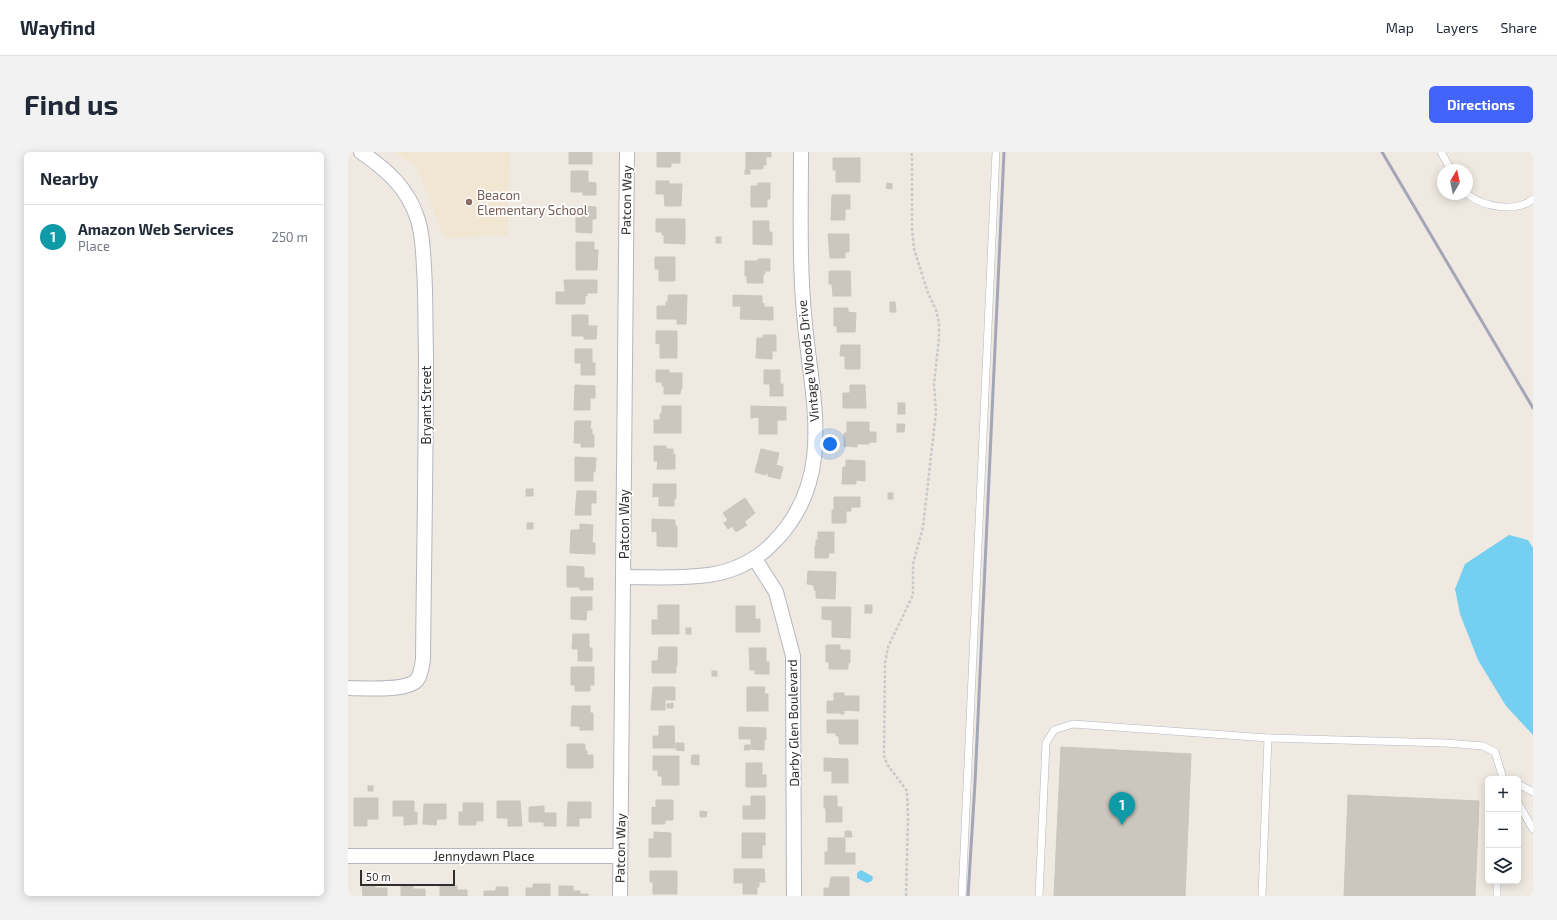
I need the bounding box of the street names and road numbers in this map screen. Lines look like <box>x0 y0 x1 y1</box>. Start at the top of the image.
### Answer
street label: Patcon Way <box>617 165 635 235</box>
street label: Vintage Woods Drive <box>794 299 822 423</box>
street label: Bryant Street <box>418 366 434 444</box>
street label: Patcon Way <box>616 489 632 559</box>
street label: Darby Glen Boulevard <box>784 659 802 787</box>
street label: Patcon Way <box>611 813 629 883</box>
street label: Jennydawn Place <box>434 848 534 864</box>

